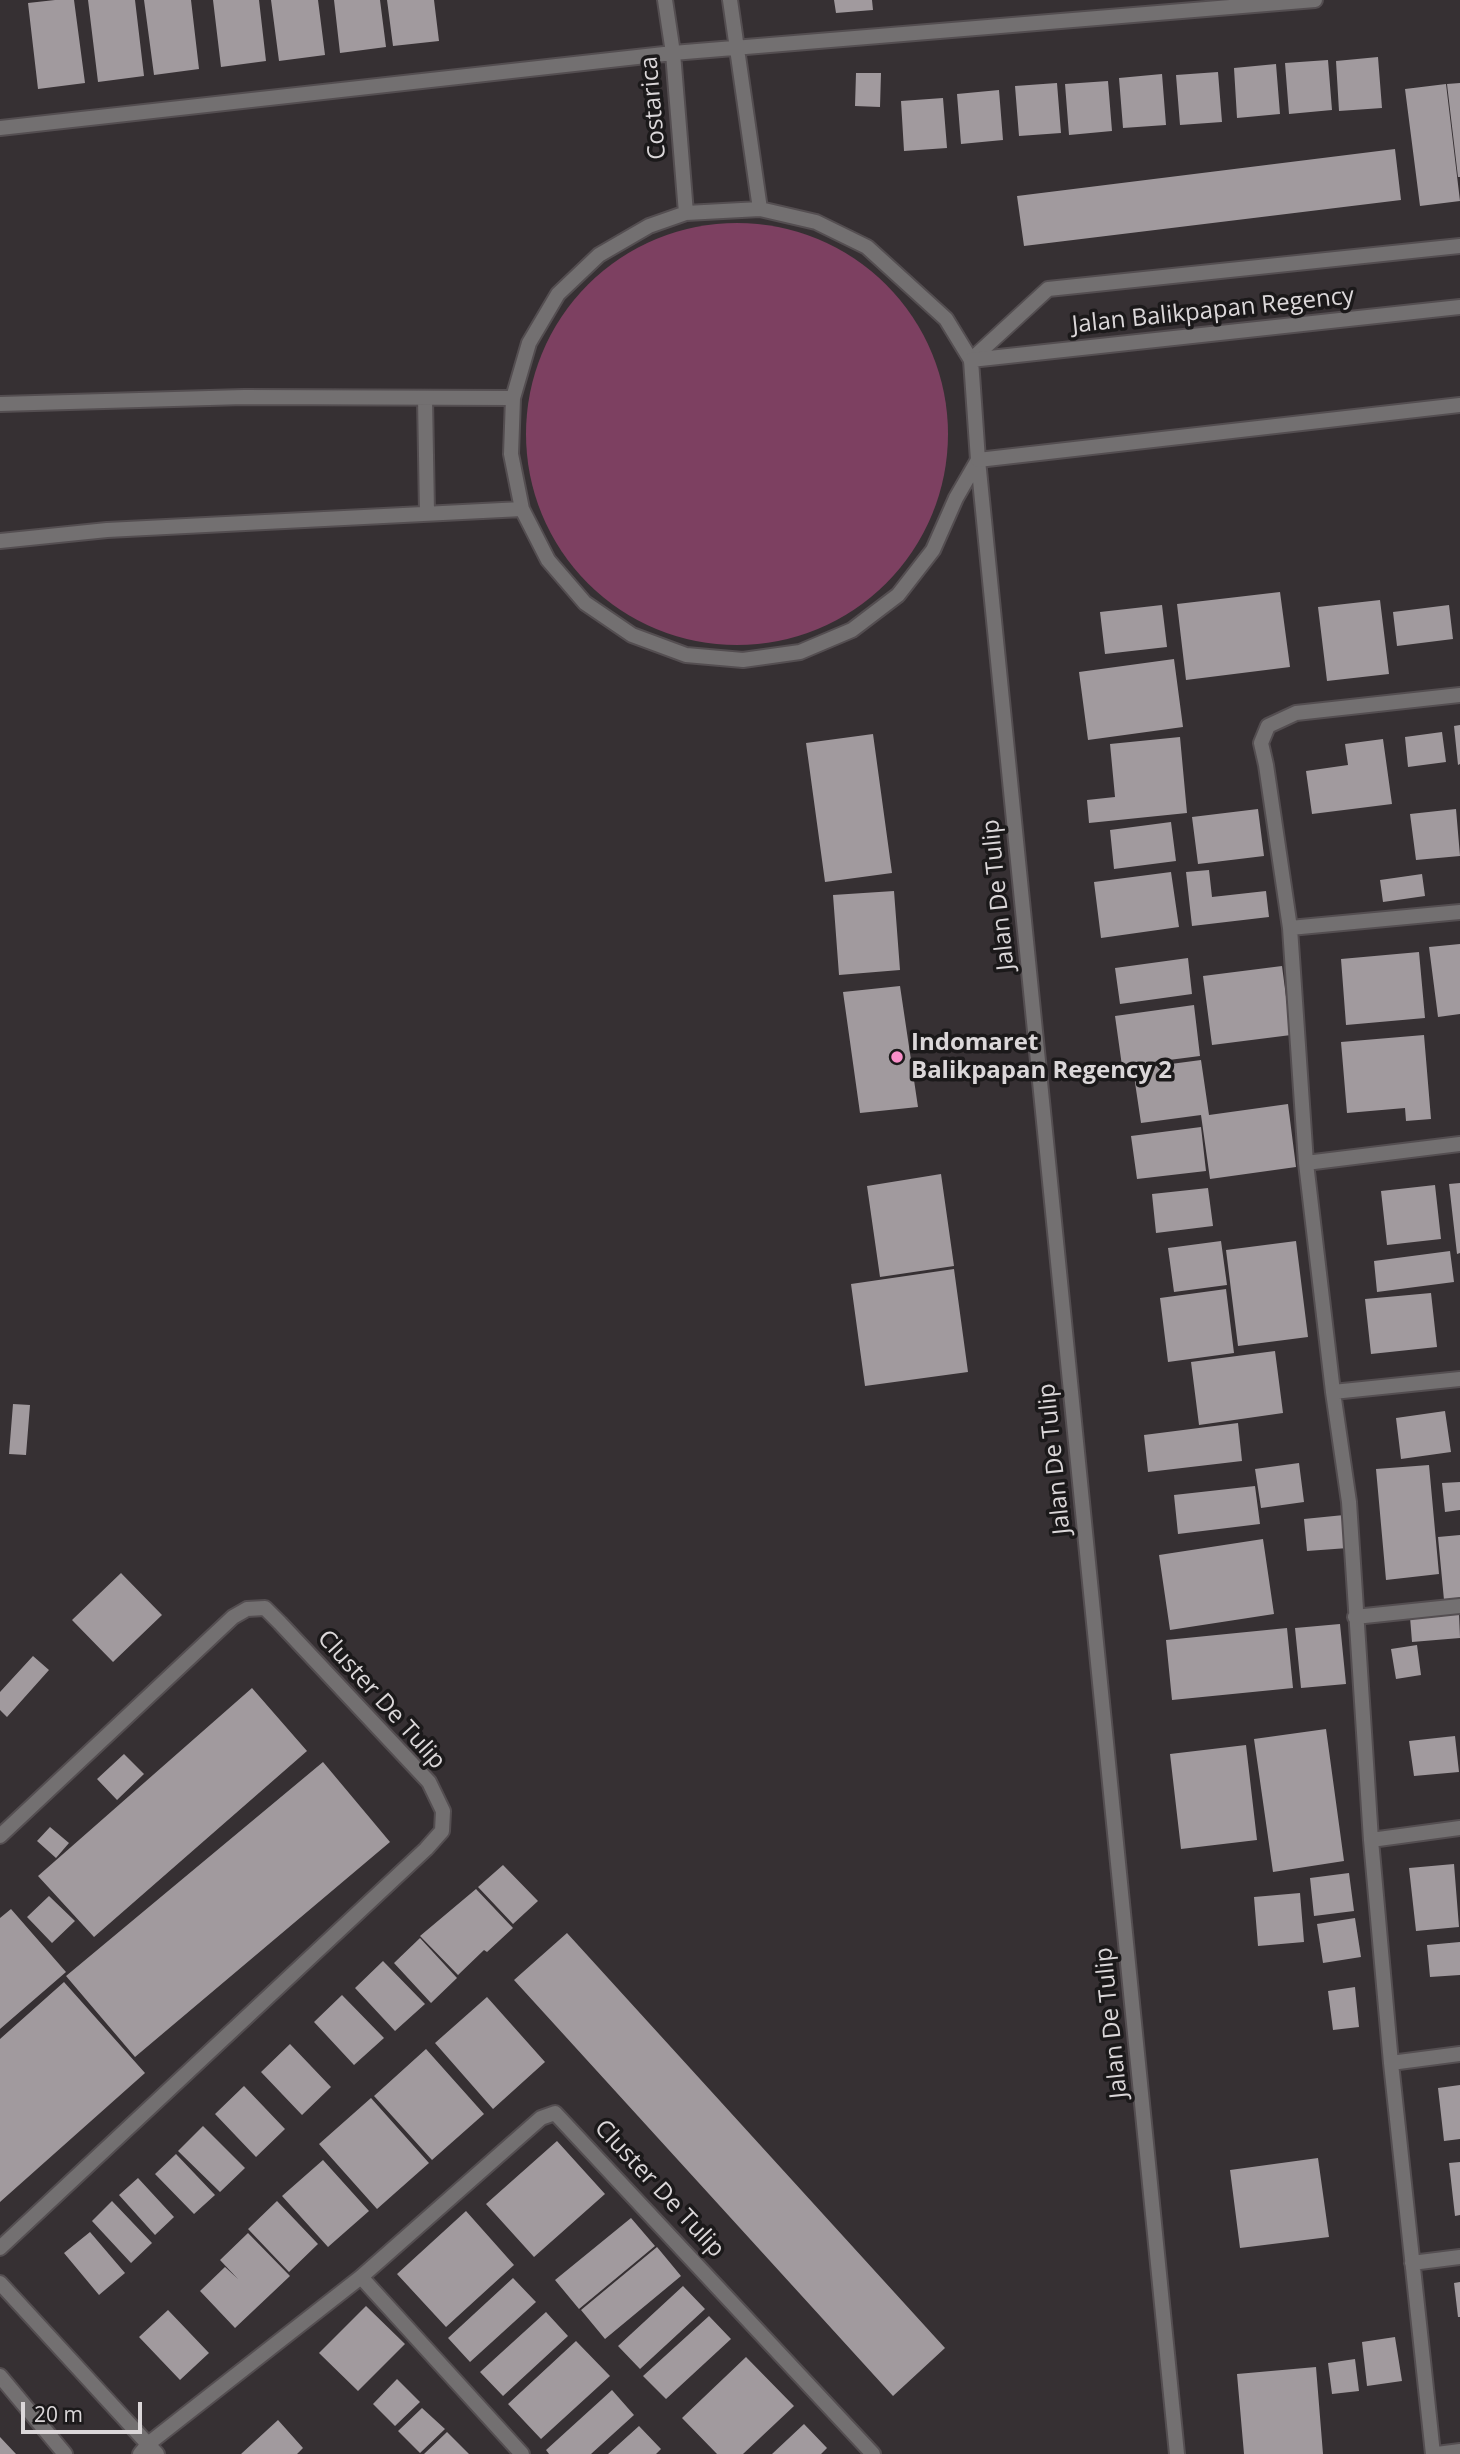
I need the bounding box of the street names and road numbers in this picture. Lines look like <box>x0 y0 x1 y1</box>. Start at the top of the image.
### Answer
street label: Costarica <box>635 55 673 161</box>
street label: Jalan Balikpapan Regency <box>1070 282 1356 340</box>
street label: Jalan De Tulip <box>977 818 1021 972</box>
street label: Jalan De Tulip <box>1033 1382 1077 1536</box>
street label: Cluster De Tulip <box>311 1624 451 1776</box>
street label: Jalan De Tulip <box>1090 1946 1134 2100</box>
street label: Cluster De Tulip <box>588 2114 730 2264</box>

